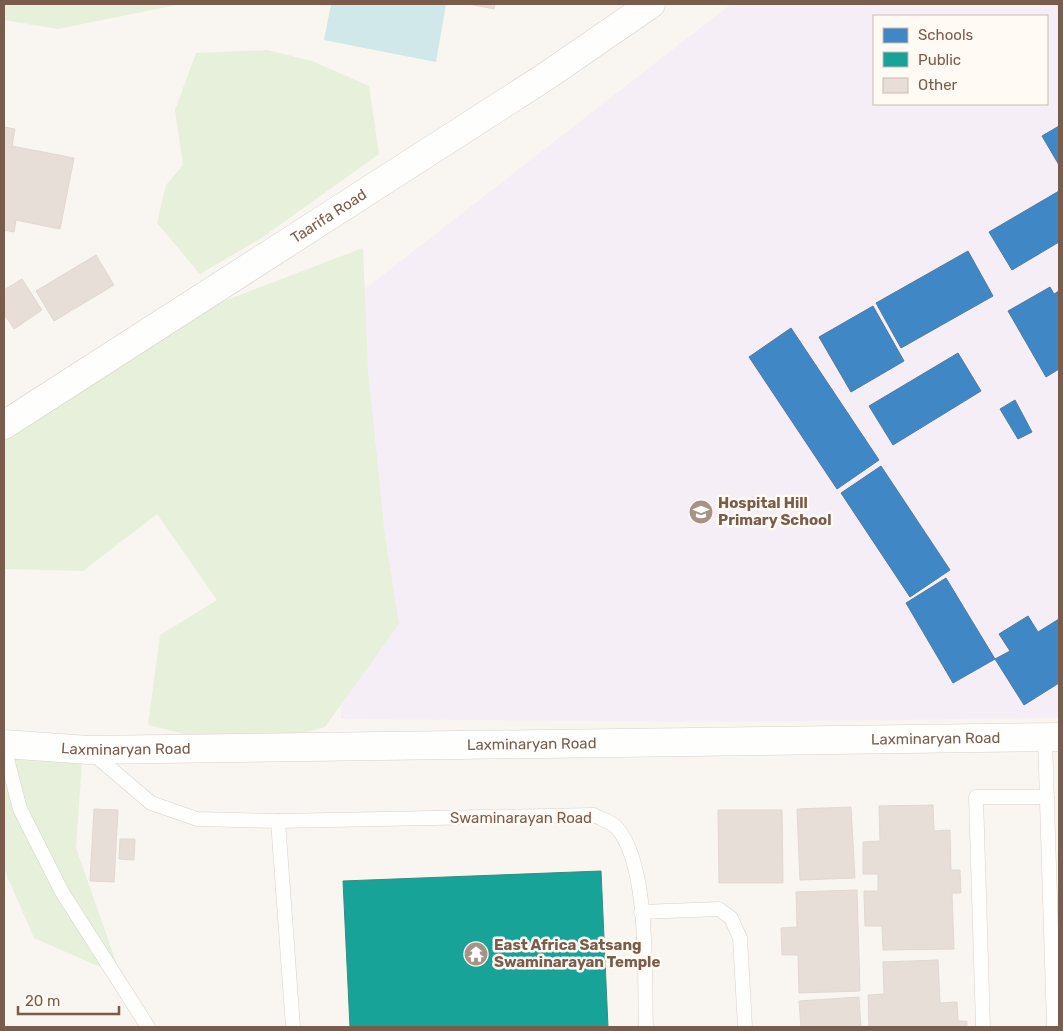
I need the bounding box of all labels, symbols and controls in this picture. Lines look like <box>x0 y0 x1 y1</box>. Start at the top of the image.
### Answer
legend <box>873 15 1048 105</box>
text: Schools <box>918 26 974 44</box>
text: Public <box>918 51 961 69</box>
text: Other <box>918 76 958 94</box>
street label: Taarifa Road <box>287 185 370 247</box>
place label: Hospital Hill Primary School <box>718 494 832 529</box>
school or university icon: Hospital Hill Primary School <box>688 499 714 525</box>
street label: Laxminaryan Road <box>871 729 1001 749</box>
street label: Laxminaryan Road <box>467 734 597 754</box>
street label: Laxminaryan Road <box>60 739 191 759</box>
street label: Swaminarayan Road <box>450 809 592 827</box>
place label: East Africa Satsang Swaminarayan Temple <box>494 936 660 971</box>
temple icon: East Africa Satsang Swaminarayan Temple <box>463 941 489 967</box>
scale bar <box>18 984 119 1016</box>
text: 20 m <box>25 992 60 1010</box>

